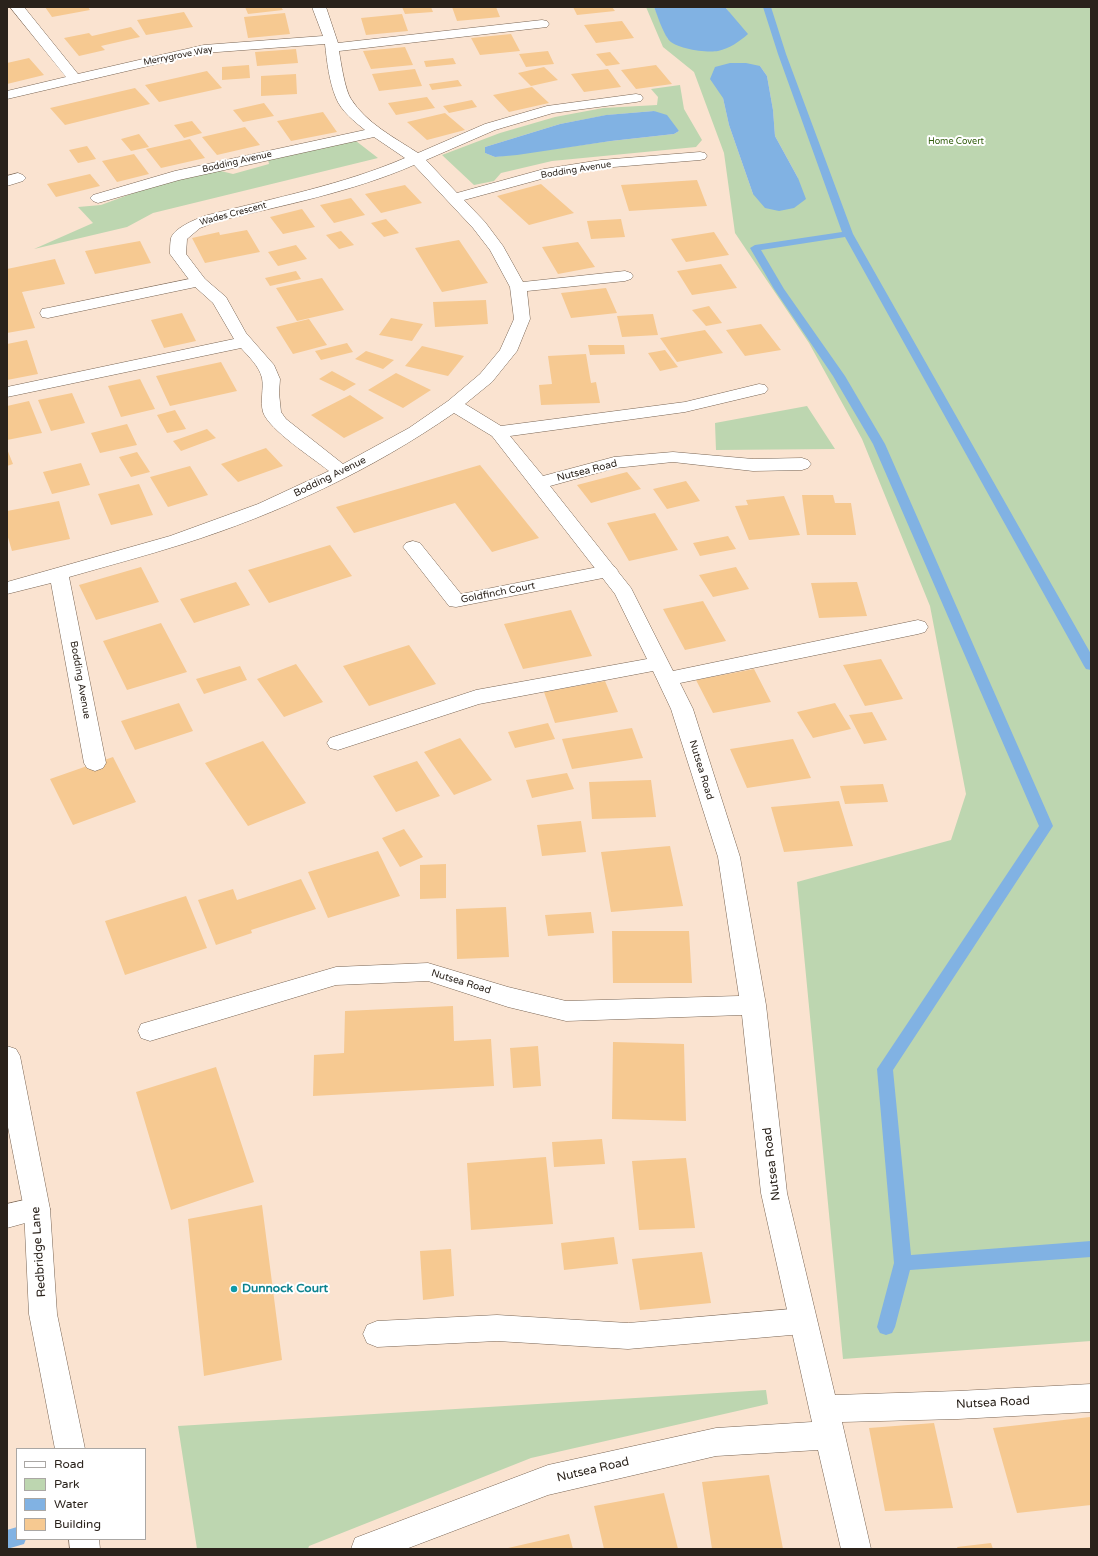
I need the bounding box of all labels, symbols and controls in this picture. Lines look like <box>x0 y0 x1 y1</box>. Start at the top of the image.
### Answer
street label: Merrygrove Way <box>142 44 214 68</box>
park label: Home Covert <box>928 137 984 147</box>
street label: Bodding Avenue <box>201 149 273 175</box>
street label: Bodding Avenue <box>540 159 612 181</box>
street label: Wades Crescent <box>198 200 268 228</box>
street label: Bodding Avenue <box>292 454 368 500</box>
street label: Nutsea Road <box>556 458 618 484</box>
street label: Goldfinch Court <box>460 580 536 606</box>
street label: Bodding Avenue <box>67 640 93 720</box>
street label: Nutsea Road <box>686 739 716 801</box>
street label: Nutsea Road <box>430 967 492 997</box>
street label: Nutsea Road <box>760 1126 784 1202</box>
street label: Redbridge Lane <box>29 1206 49 1298</box>
place label: Dunnock Court <box>242 1282 328 1296</box>
marker: Dunnock Court <box>229 1284 239 1294</box>
street label: Nutsea Road <box>956 1394 1030 1412</box>
legend <box>16 1448 146 1540</box>
street label: Nutsea Road <box>555 1455 631 1485</box>
text: Road <box>54 1457 84 1471</box>
text: Park <box>54 1477 80 1491</box>
text: Water <box>54 1497 88 1511</box>
text: Building <box>54 1517 101 1531</box>

